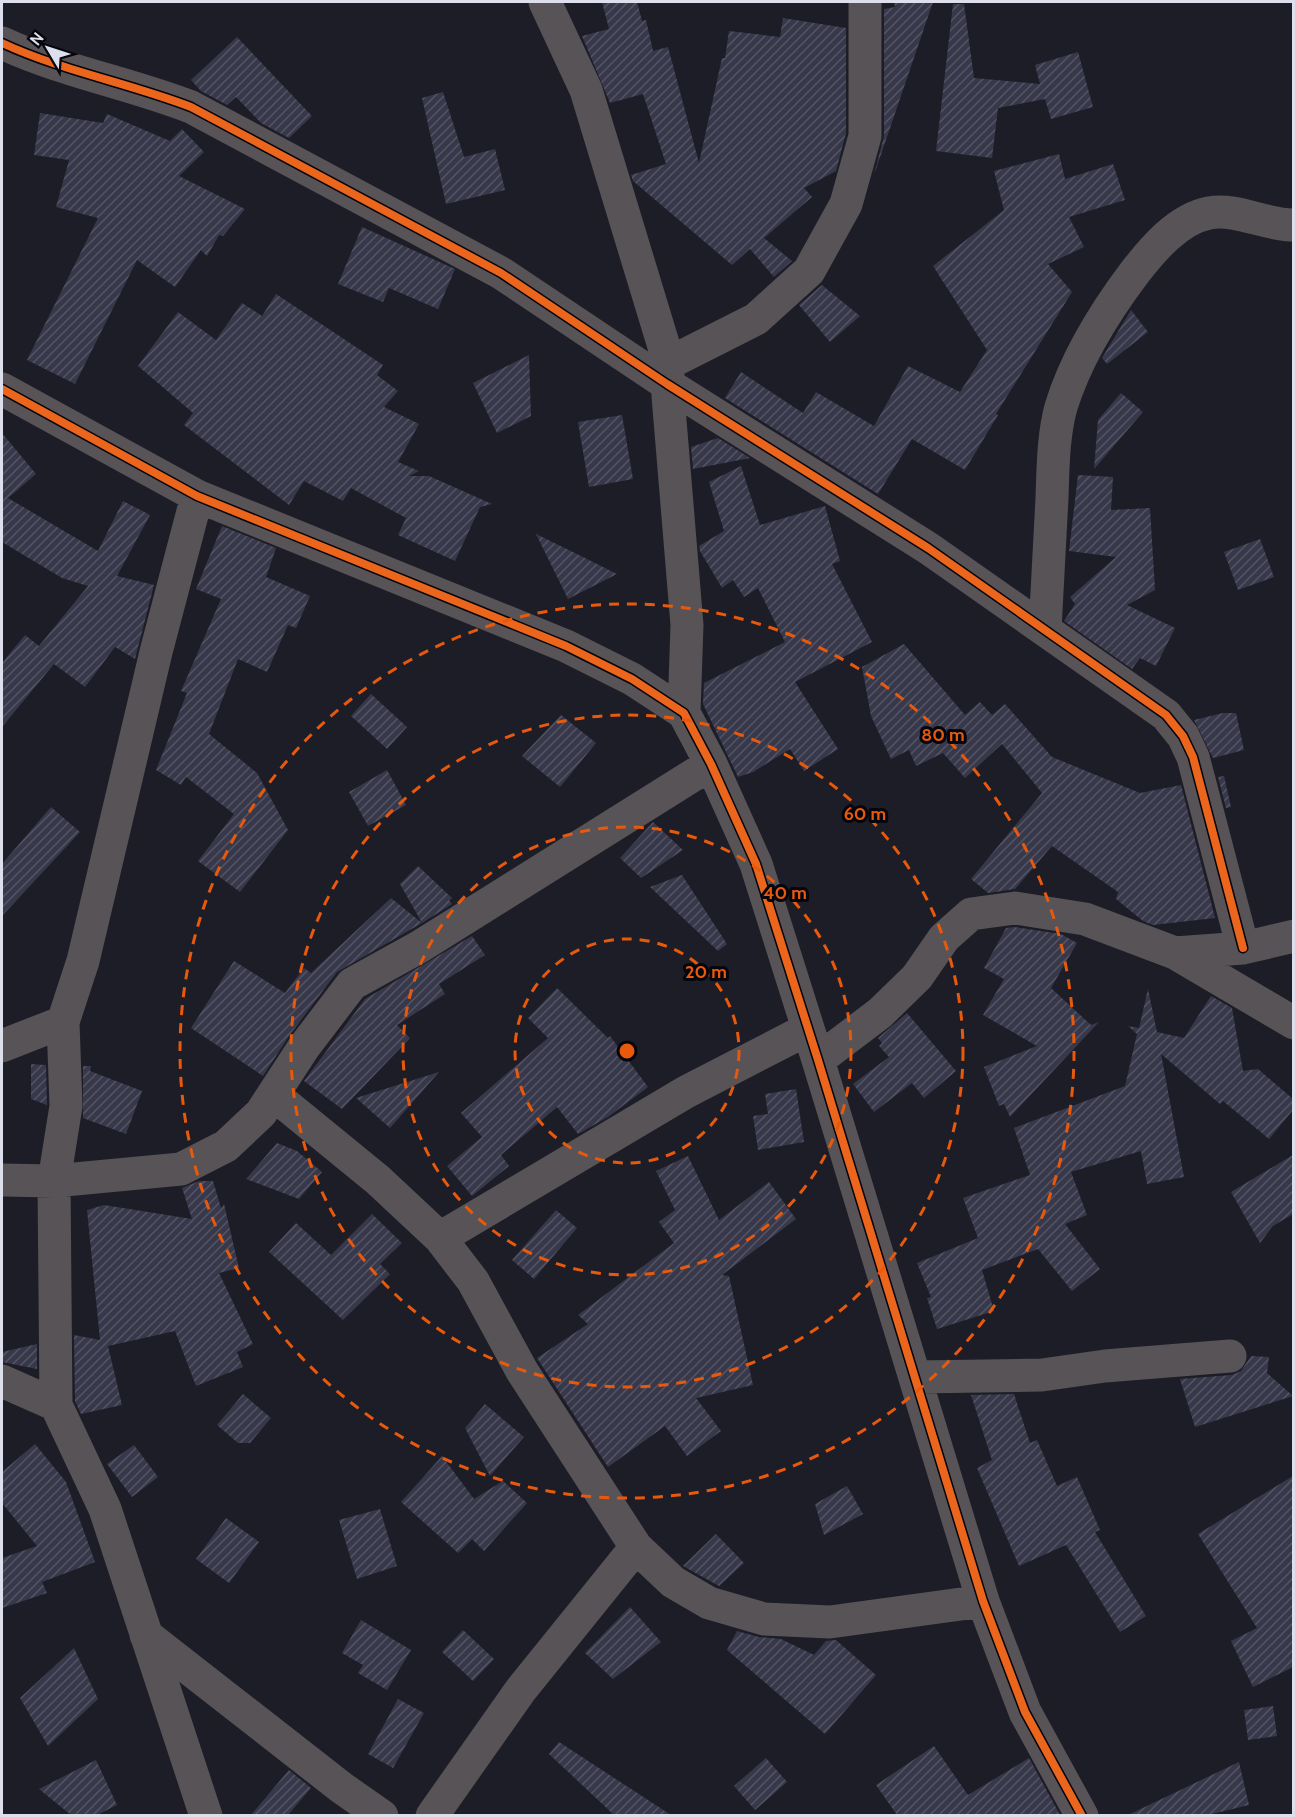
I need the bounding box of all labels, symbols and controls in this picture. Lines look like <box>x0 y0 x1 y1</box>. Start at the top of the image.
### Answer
north arrow <box>18 18 78 78</box>
text: N <box>26 29 48 49</box>
text: 80 m <box>921 724 965 746</box>
text: 60 m <box>844 803 886 825</box>
text: 40 m <box>763 882 807 904</box>
text: 20 m <box>685 961 727 983</box>
centre of rings <box>617 1041 637 1061</box>

